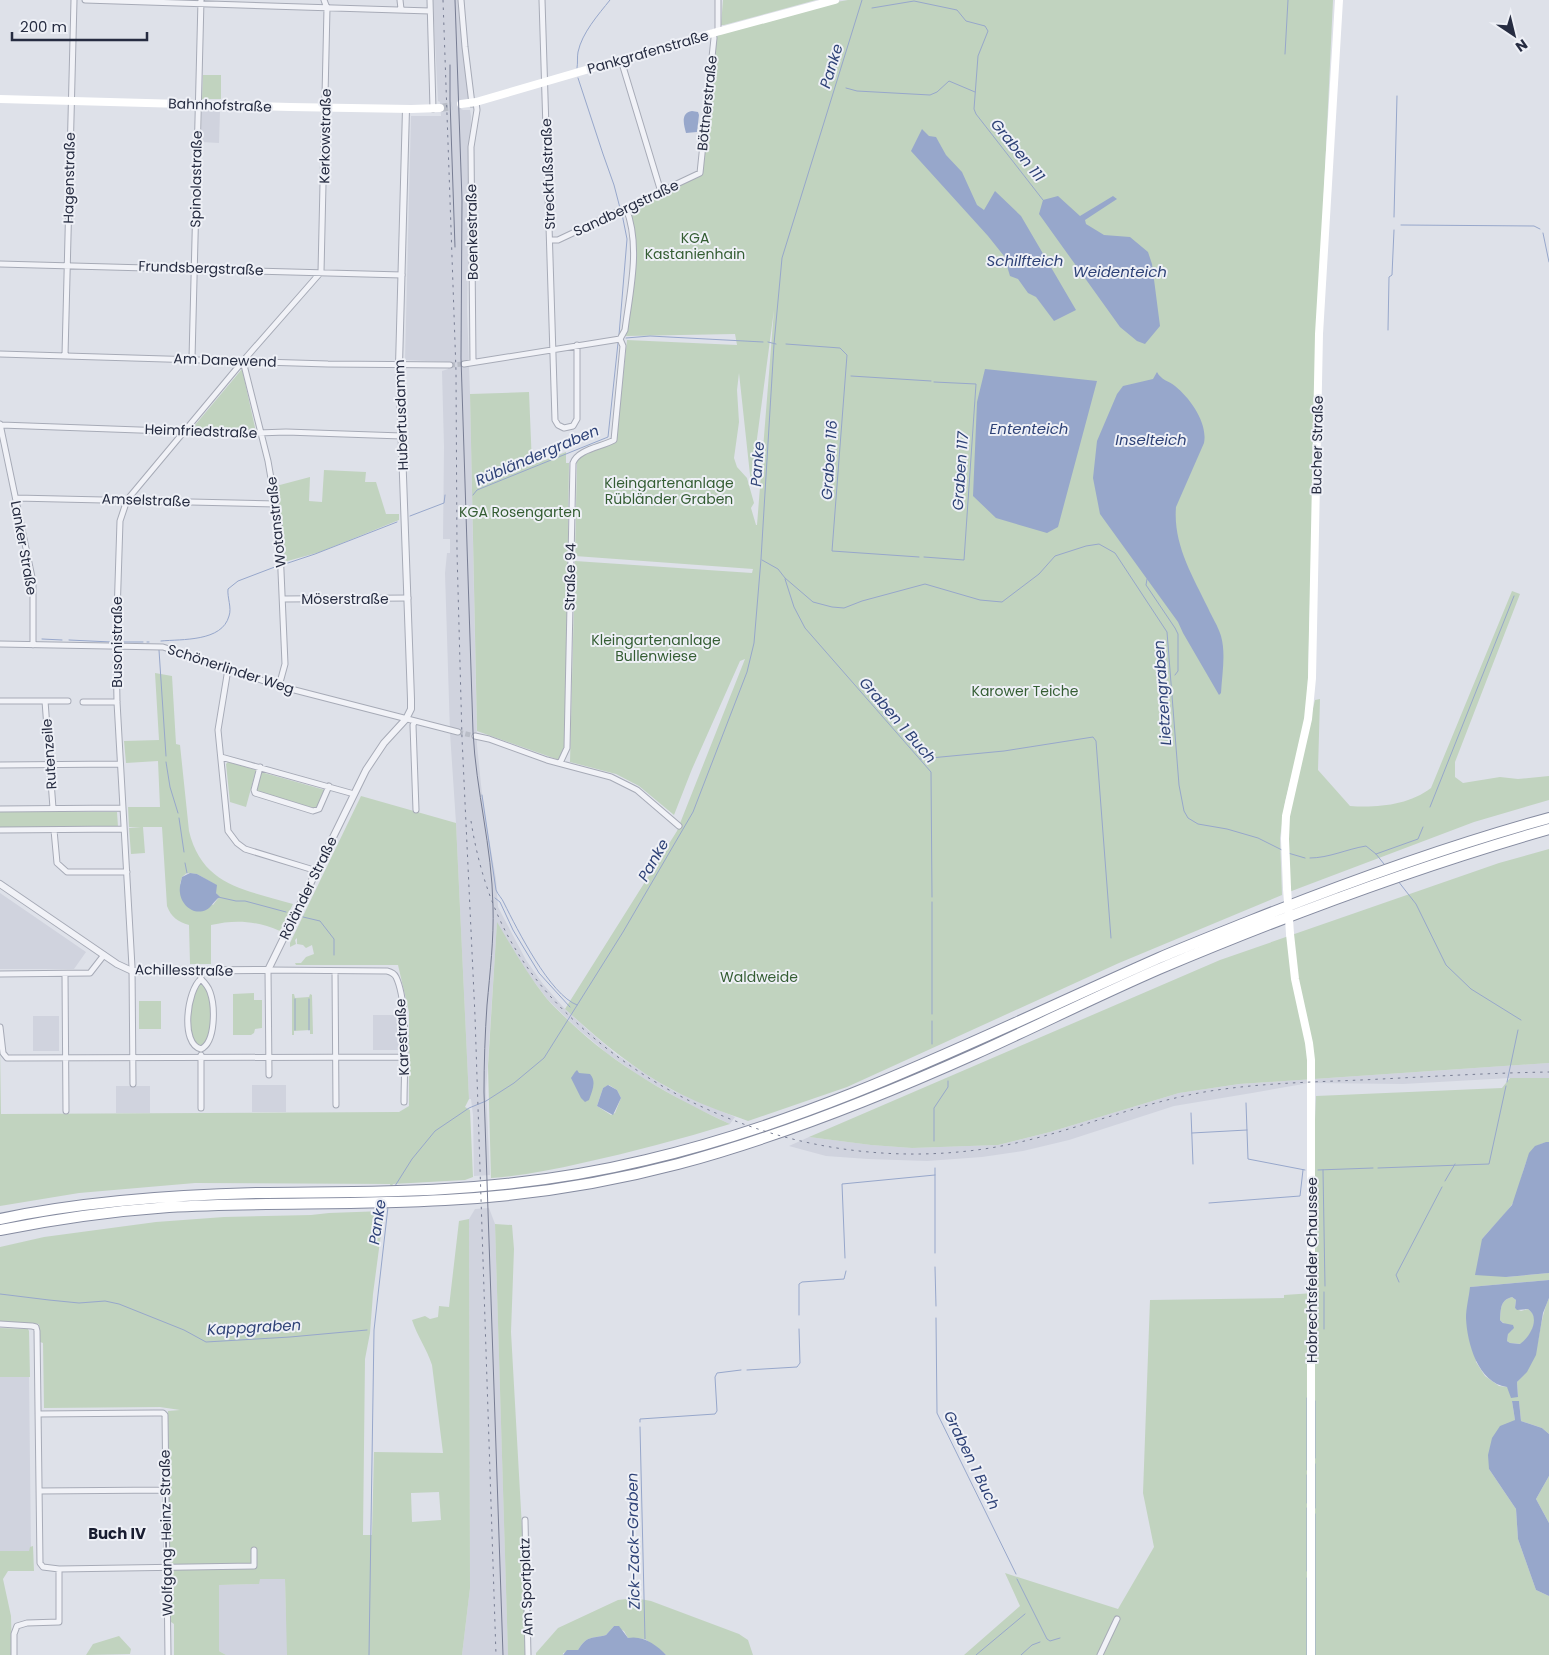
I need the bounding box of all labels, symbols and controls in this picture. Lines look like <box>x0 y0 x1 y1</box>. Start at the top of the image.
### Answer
scale bar <box>12 10 148 42</box>
north arrow <box>1489 10 1539 60</box>
text: 200 m <box>20 16 67 37</box>
street label: Pankgrafenstraße <box>585 25 711 79</box>
text: N <box>1511 34 1532 57</box>
water label: Panke <box>814 41 848 91</box>
street label: Böttnerstraße <box>692 54 722 152</box>
street label: Kerkowstraße <box>314 88 336 184</box>
street label: Bahnhofstraße <box>168 93 273 117</box>
water label: Graben 111 <box>986 114 1050 186</box>
street label: Streckfußstraße <box>536 118 560 230</box>
street label: Spinolastraße <box>185 130 207 228</box>
street label: Hagenstraße <box>58 132 80 224</box>
street label: Sandbergstraße <box>570 175 682 241</box>
street label: Boenkestraße <box>461 183 483 280</box>
park label: KGA Kastanienhain <box>645 228 745 264</box>
water label: Schilfteich <box>987 250 1063 271</box>
street label: Frundsbergstraße <box>138 256 264 280</box>
water label: Weidenteich <box>1073 261 1167 282</box>
street label: Am Danewend <box>173 348 277 372</box>
street label: Hubertusdamm <box>389 359 413 471</box>
street label: Bucher Straße <box>1306 395 1328 495</box>
water label: Ententeich <box>990 418 1068 439</box>
street label: Heimfriedstraße <box>144 419 258 443</box>
water label: Rübländergraben <box>472 419 602 491</box>
water label: Graben 116 <box>816 419 842 501</box>
water label: Inselteich <box>1115 429 1187 450</box>
water label: Graben 117 <box>947 430 973 511</box>
water label: Panke <box>745 441 769 487</box>
park label: Kleingartenanlage Rübländer Graben <box>604 473 734 509</box>
street label: Wotanstraße <box>261 475 291 569</box>
street label: Amselstraße <box>101 488 191 512</box>
street label: Lanker Straße <box>6 499 42 597</box>
park label: KGA Rosengarten <box>459 502 581 522</box>
street label: Straße 94 <box>559 543 581 611</box>
street label: Möserstraße <box>301 589 389 609</box>
street label: Busonistraße <box>107 596 127 688</box>
park label: Kleingartenanlage Bullenwiese <box>591 630 721 666</box>
street label: Schönerlinder Weg <box>165 639 297 699</box>
water label: Lietzengraben <box>1148 640 1176 746</box>
water label: Graben 1 Buch <box>855 672 941 768</box>
park label: Karower Teiche <box>972 681 1079 701</box>
street label: Rutenzeile <box>37 718 61 790</box>
street label: Röländer Straße <box>274 833 342 943</box>
water label: Panke <box>633 835 673 885</box>
street label: Achillesstraße <box>135 959 234 981</box>
park label: Waldweide <box>720 967 798 987</box>
street label: Karestraße <box>390 998 414 1076</box>
street label: Hobrechtsfelder Chaussee <box>1302 1177 1322 1363</box>
water label: Panke <box>363 1198 391 1246</box>
water label: Kappgraben <box>206 1314 302 1340</box>
water label: Graben 1 Buch <box>939 1407 1005 1513</box>
street label: Wolfgang-Heinz-Straße <box>155 1449 177 1617</box>
water label: Zick-Zack-Graben <box>621 1472 645 1611</box>
district label: Buch IV <box>88 1523 146 1544</box>
street label: Am Sportplatz <box>514 1537 538 1637</box>

